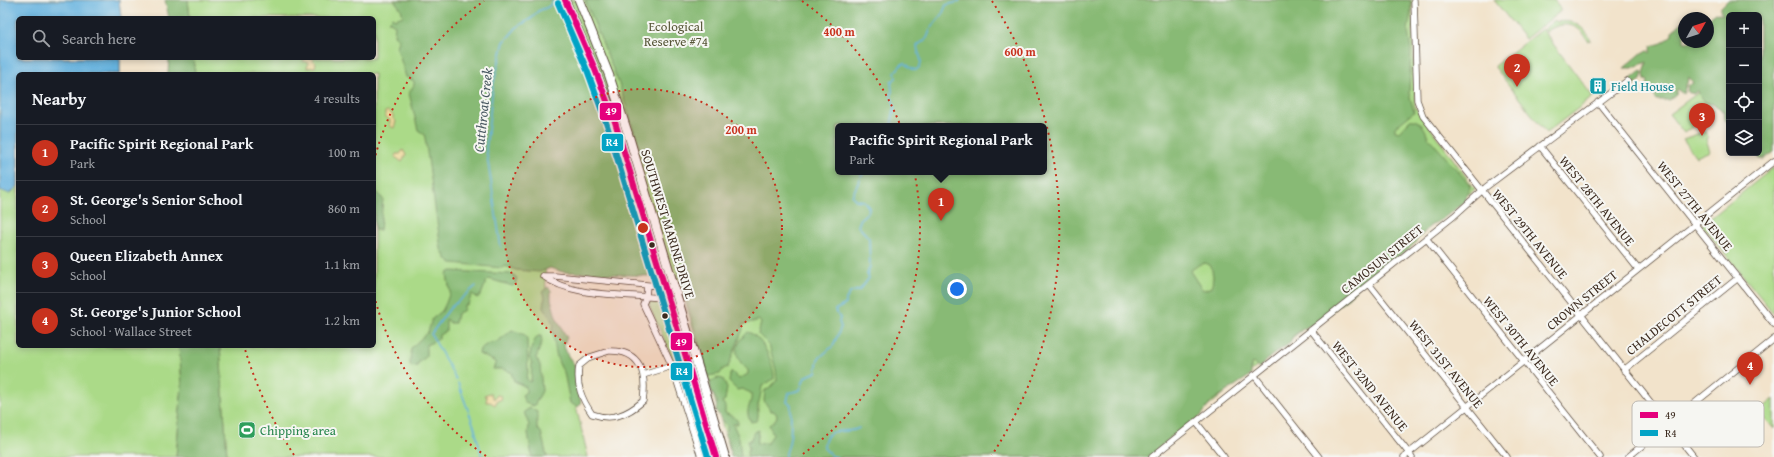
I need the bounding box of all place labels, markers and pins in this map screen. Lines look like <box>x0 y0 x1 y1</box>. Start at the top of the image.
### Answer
pin: 2 <box>1504 54 1530 87</box>
building icon: Field House <box>1588 76 1608 96</box>
place label: Field House <box>1611 77 1674 96</box>
pin: 3 <box>1689 103 1715 136</box>
pin: 1 <box>928 188 954 221</box>
centre of rings <box>636 221 650 235</box>
unlabelled marker <box>647 240 657 250</box>
unlabelled marker <box>660 311 670 321</box>
pin: 4 <box>1737 352 1763 385</box>
sports icon: Chipping area <box>237 420 257 440</box>
place label: Chipping area <box>260 421 337 440</box>

